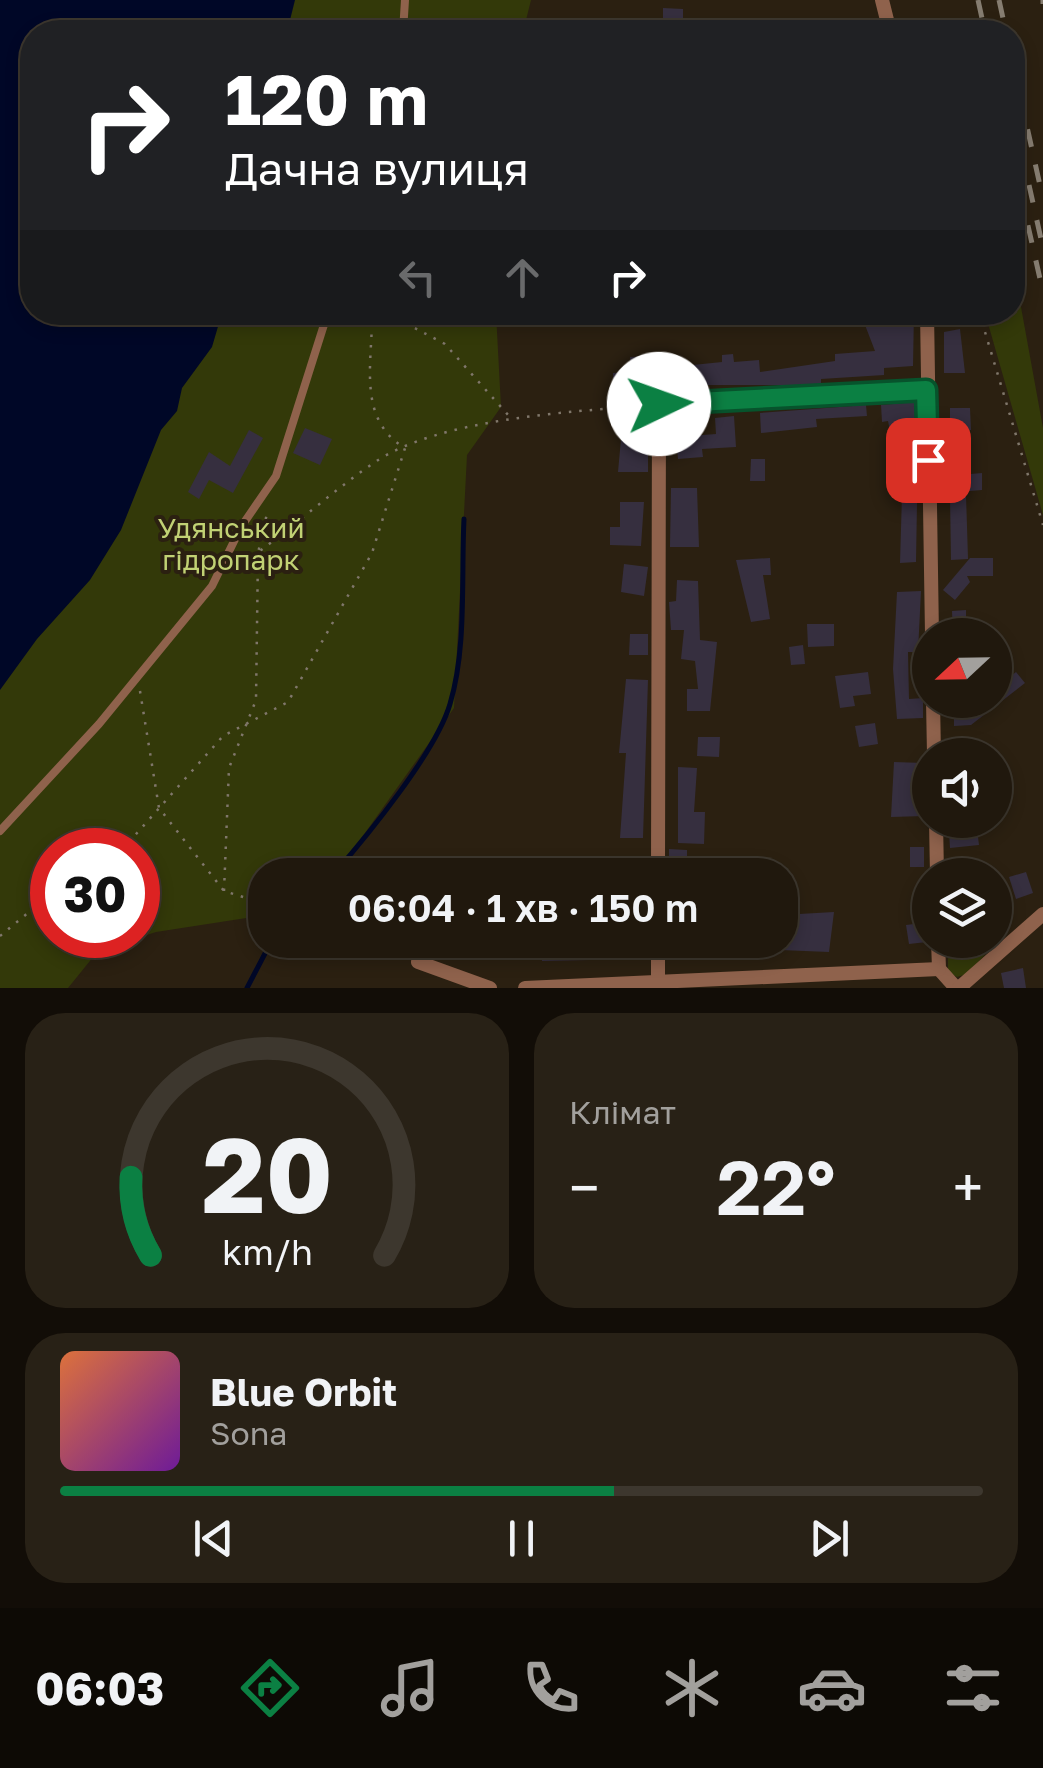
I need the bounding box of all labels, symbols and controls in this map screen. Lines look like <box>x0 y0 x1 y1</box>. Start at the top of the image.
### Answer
text: 120 m <box>225 56 428 140</box>
icon: right <box>60 60 190 190</box>
text: Дачна вулиця <box>225 141 529 195</box>
icon: left <box>390 250 445 305</box>
icon: ahead <box>495 250 550 305</box>
icon: right <box>600 250 655 305</box>
position arrow <box>607 352 711 456</box>
pin <box>886 418 971 503</box>
icon: arrive <box>901 433 956 488</box>
park label: Удянський гідропарк <box>157 511 305 576</box>
north arrow <box>912 618 1012 718</box>
map controls <box>912 618 1012 958</box>
button: sound <box>912 738 1012 838</box>
speed limit sign: 30 <box>30 828 160 958</box>
button: layers <box>912 858 1012 958</box>
text: 06:04 · 1 хв · 150 m <box>348 885 698 930</box>
text: Клімат <box>569 1093 676 1131</box>
text: 20 <box>201 1111 333 1236</box>
text: 22° <box>716 1141 836 1232</box>
text: − <box>569 1154 599 1220</box>
text: + <box>953 1154 983 1220</box>
text: km/h <box>222 1230 312 1273</box>
text: Blue Orbit <box>210 1369 397 1414</box>
text: Sona <box>210 1414 287 1452</box>
icon: previous <box>186 1511 241 1566</box>
icon: pause <box>494 1511 549 1566</box>
icon: next <box>802 1511 857 1566</box>
icon: directions <box>235 1653 305 1723</box>
icon: music <box>375 1653 445 1723</box>
icon: phone <box>516 1653 586 1723</box>
icon: climate <box>657 1653 727 1723</box>
icon: car <box>797 1653 867 1723</box>
icon: filters <box>938 1653 1008 1723</box>
text: 06:03 <box>35 1661 164 1715</box>

